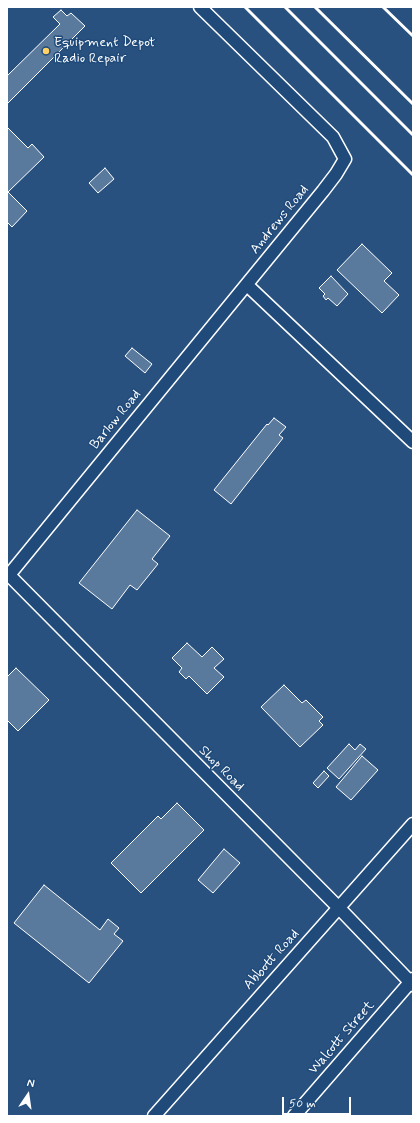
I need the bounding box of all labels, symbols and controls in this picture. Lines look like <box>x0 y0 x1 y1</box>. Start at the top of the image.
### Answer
place label: Equipment Depot Radio Repair <box>54 35 155 68</box>
marker: Equipment Depot Radio Repair <box>41 46 51 56</box>
street label: Andrews Road <box>247 182 313 258</box>
street label: Barlow Road <box>87 387 145 453</box>
street label: Shop Road <box>195 743 247 795</box>
street label: Abbott Road <box>241 926 303 994</box>
street label: Walcott Street <box>306 998 378 1078</box>
north arrow <box>8 1075 48 1115</box>
text: N <box>26 1076 36 1091</box>
scale bar <box>284 1089 353 1115</box>
text: 50 m <box>289 1096 316 1112</box>

